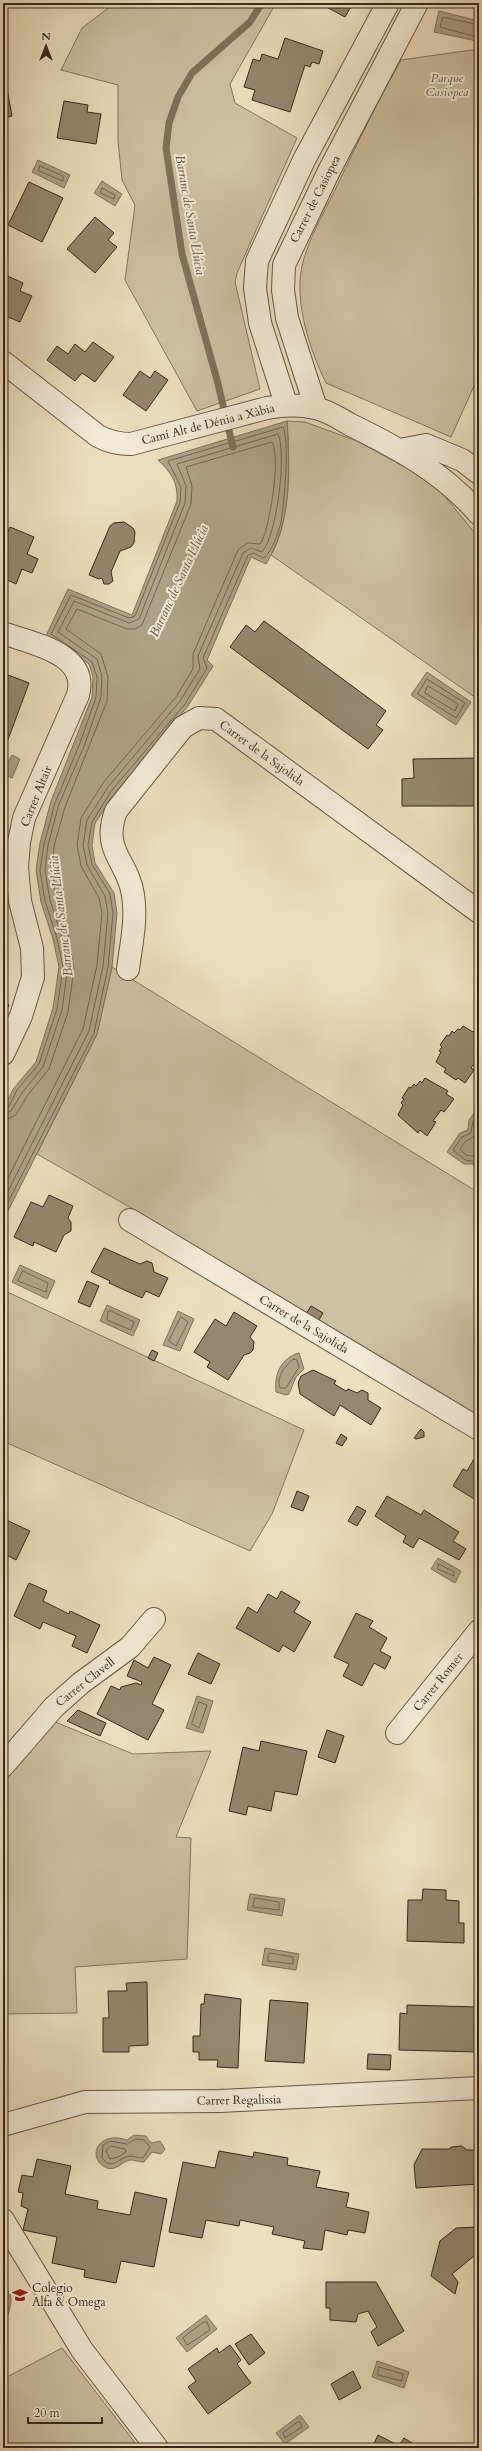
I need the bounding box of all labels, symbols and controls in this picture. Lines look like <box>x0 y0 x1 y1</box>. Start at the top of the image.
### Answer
north arrow <box>26 26 66 66</box>
text: N <box>41 29 51 44</box>
park label: Parque Casiopea <box>426 70 469 100</box>
street label: Carrer de Casiopea <box>286 152 344 246</box>
water label: Barranc de Santa Llúcia <box>171 154 209 277</box>
street label: Camí Alt de Dénia a Xàbia <box>140 400 277 448</box>
water label: Barranc de Santa Llúcia <box>145 522 213 640</box>
street label: Carrer de la Sajolida <box>216 717 309 790</box>
street label: Carrer Altair <box>17 763 56 829</box>
water label: Barranc de Santa Llúcia <box>45 854 77 977</box>
street label: Carrer de la Sajolida <box>256 1291 352 1357</box>
street label: Carrer Romer <box>409 1649 467 1715</box>
street label: Carrer Clavell <box>52 1654 118 1710</box>
street label: Carrer Regalissia <box>196 2091 282 2109</box>
place label: Colegio Alfa & Omega <box>32 2280 106 2310</box>
school or university icon: Colegio Alfa & Omega <box>11 2286 29 2304</box>
scale bar <box>28 2399 102 2425</box>
text: 20 m <box>34 2405 61 2421</box>

